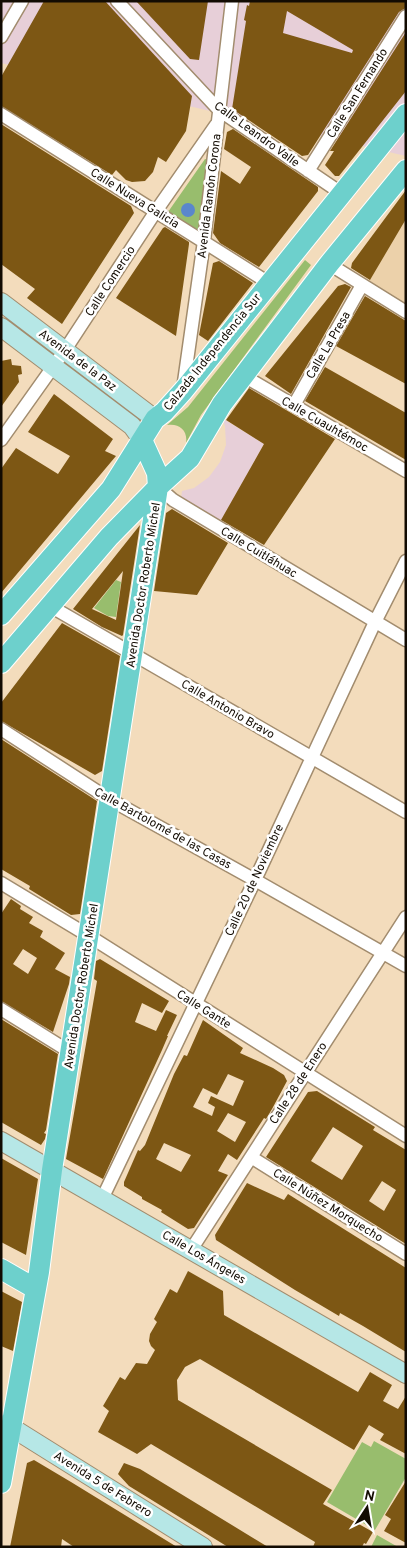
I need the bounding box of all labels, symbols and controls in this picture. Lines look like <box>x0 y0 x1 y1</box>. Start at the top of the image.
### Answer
street label: Calle San Fernando <box>324 45 392 142</box>
street label: Calle Leandro Valle <box>210 98 303 171</box>
street label: Avenida Ramón Corona <box>194 133 226 259</box>
street label: Calle Nueva Galicia <box>87 165 182 233</box>
street label: Calle Comercio <box>82 243 140 320</box>
street label: Calzada Independencia Sur <box>160 290 265 415</box>
street label: Calle La Presa <box>303 309 355 382</box>
street label: Avenida de la Paz <box>35 326 120 395</box>
street label: Calle Cuauhtémoc <box>278 393 371 456</box>
street label: Avenida Doctor Roberto Michel <box>123 501 165 669</box>
street label: Calle Cuitláhuac <box>217 524 300 582</box>
street label: Calle Antonio Bravo <box>178 677 278 743</box>
street label: Calle Bartolomé de las Casas <box>91 784 234 873</box>
street label: Calle 20 de Noviembre <box>222 822 288 939</box>
street label: Avenida Doctor Roberto Michel <box>61 902 103 1070</box>
street label: Calle Gante <box>173 987 234 1033</box>
street label: Calle 28 de Enero <box>266 1039 332 1128</box>
street label: Calle Núñez Morquecho <box>269 1165 386 1247</box>
street label: Calle Los Ángeles <box>159 1227 248 1288</box>
street label: Avenida 5 de Febrero <box>50 1448 155 1522</box>
north arrow <box>342 1483 392 1533</box>
text: N <box>363 1487 376 1506</box>

